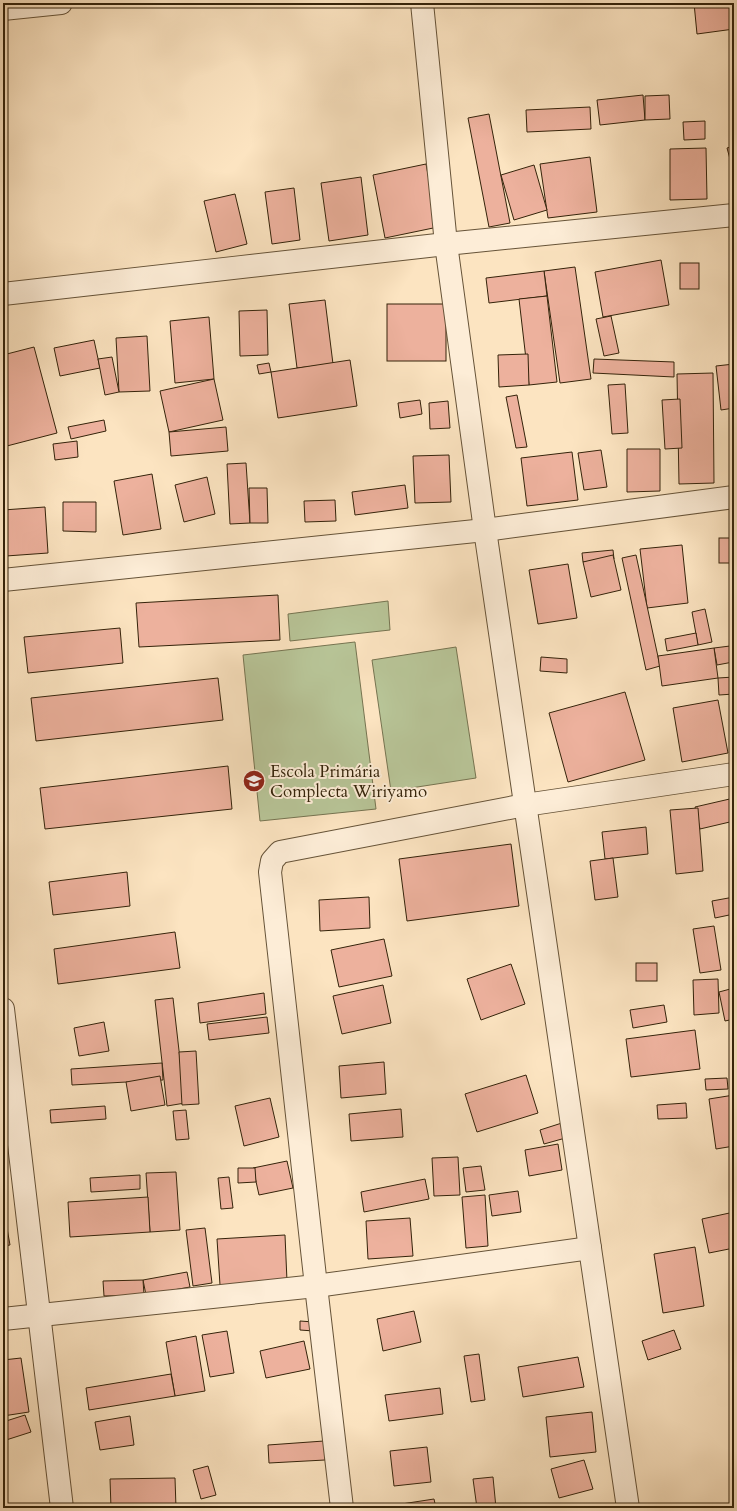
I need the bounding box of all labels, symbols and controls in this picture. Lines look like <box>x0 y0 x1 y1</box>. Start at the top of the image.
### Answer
place label: Escola Primária Complecta Wiriyamo <box>270 760 427 803</box>
school or university icon: Escola Primária Complecta Wiriyamo <box>241 768 267 794</box>

